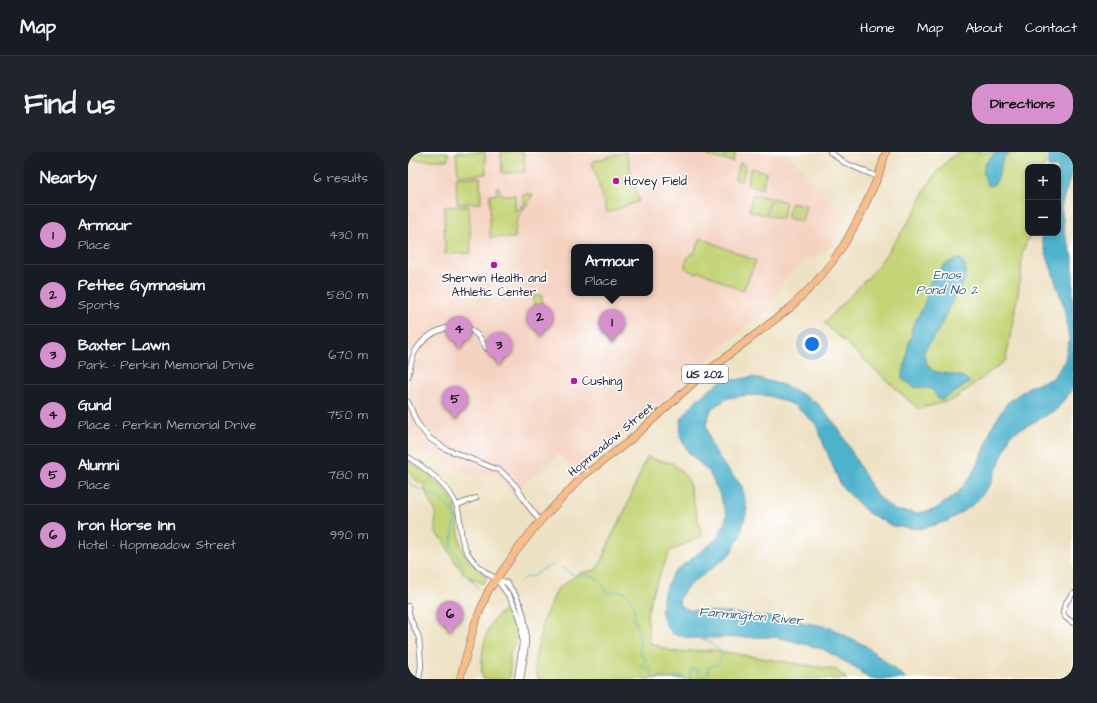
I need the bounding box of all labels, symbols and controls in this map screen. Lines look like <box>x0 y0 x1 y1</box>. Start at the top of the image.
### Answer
text: Map <box>20 14 56 41</box>
text: Home <box>860 18 895 38</box>
text: Map <box>917 18 943 38</box>
text: About <box>965 18 1003 38</box>
text: Contact <box>1025 18 1077 38</box>
button: Directions <box>972 84 1073 124</box>
text: Find us <box>24 85 115 124</box>
map controls <box>1025 164 1061 236</box>
button: + <box>1025 164 1061 200</box>
text: Nearby <box>40 166 97 190</box>
text: 6 results <box>313 169 368 187</box>
place label: Hovey Field <box>624 173 687 191</box>
marker: Hovey Field <box>611 176 621 186</box>
button: − <box>1025 200 1061 236</box>
text: Armour <box>78 215 132 236</box>
text: 1 <box>52 226 54 244</box>
text: 430 m <box>329 226 368 244</box>
text: Place <box>78 236 110 254</box>
popup <box>571 244 653 296</box>
text: Armour <box>585 251 639 272</box>
marker: Sherwin Health and Athletic Center <box>489 260 499 270</box>
water label: Enos Pond No 2 <box>916 266 979 299</box>
place label: Sherwin Health and Athletic Center <box>442 270 546 301</box>
text: Place <box>585 272 617 290</box>
text: Pettee Gymnasium <box>78 275 205 296</box>
text: 2 <box>49 286 57 304</box>
text: 580 m <box>327 286 368 304</box>
text: Sports <box>78 296 120 314</box>
pin: 2 <box>527 304 553 337</box>
pin: 1 <box>599 309 625 342</box>
pin: 4 <box>446 316 472 349</box>
pin: 3 <box>486 332 512 365</box>
your location <box>802 334 822 354</box>
text: Baxter Lawn <box>78 335 169 356</box>
text: 3 <box>50 346 56 364</box>
text: 670 m <box>328 346 368 364</box>
text: Park · Perkin Memorial Drive <box>78 356 254 374</box>
road number: US 202 <box>682 365 728 383</box>
place label: Cushing <box>582 373 623 391</box>
marker: Cushing <box>569 376 579 386</box>
pin: 5 <box>442 386 468 419</box>
text: Gund <box>78 395 111 416</box>
street label: Hopmeadow Street <box>565 399 658 481</box>
text: 4 <box>49 406 57 424</box>
text: 750 m <box>327 406 368 424</box>
text: Place · Perkin Memorial Drive <box>78 416 256 434</box>
text: Alumni <box>78 455 119 476</box>
text: 5 <box>48 466 58 484</box>
text: 780 m <box>328 466 368 484</box>
text: Place <box>78 476 110 494</box>
text: Iron Horse Inn <box>78 515 175 536</box>
text: 6 <box>49 526 57 544</box>
text: 990 m <box>330 526 368 544</box>
text: Hotel · Hopmeadow Street <box>78 536 236 554</box>
pin: 6 <box>437 601 463 634</box>
water label: Farmington River <box>698 602 806 631</box>

